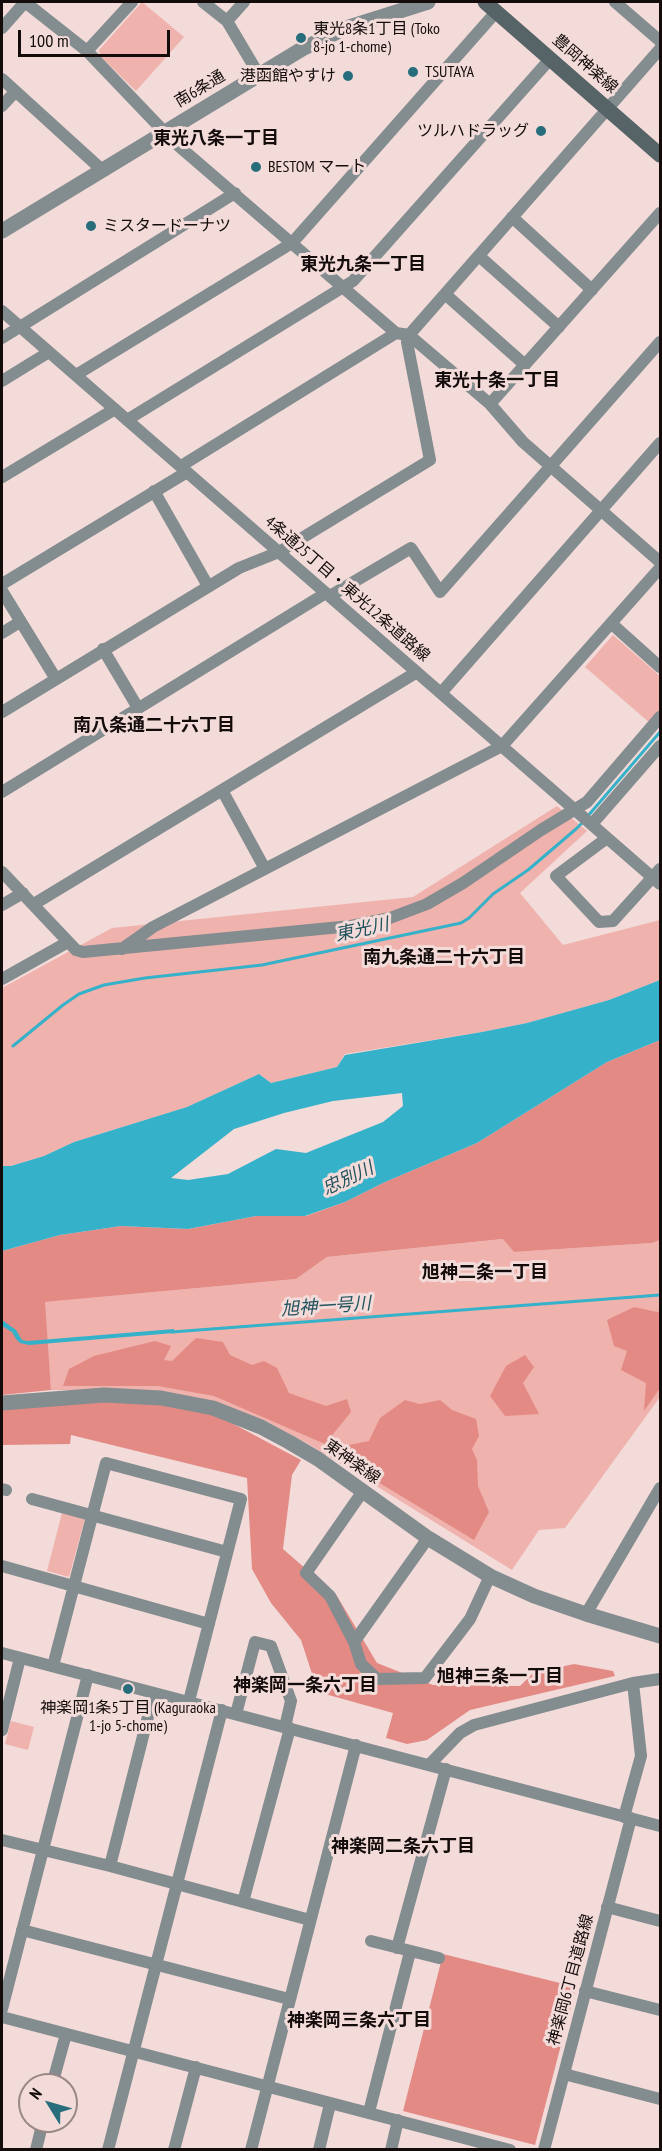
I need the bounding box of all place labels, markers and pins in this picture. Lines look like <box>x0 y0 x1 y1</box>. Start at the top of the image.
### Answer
place label: 東光8条1丁目 (Toko 8-jo 1-chome) <box>313 19 440 57</box>
marker: 東光8条1丁目 (Toko 8-jo 1-chome) <box>294 31 308 45</box>
place label: TSUTAYA <box>425 62 474 82</box>
marker: TSUTAYA <box>406 65 420 79</box>
place label: 港函館やすけ <box>240 66 336 86</box>
marker: 港函館やすけ <box>341 69 355 83</box>
place label: ツルハドラッグ <box>417 121 529 141</box>
marker: ツルハドラッグ <box>534 124 548 138</box>
place label: BESTOM マート <box>268 157 366 177</box>
marker: BESTOM マート <box>249 160 263 174</box>
place label: ミスタードーナツ <box>103 216 231 236</box>
marker: ミスタードーナツ <box>84 219 98 233</box>
marker: 神楽岡1条5丁目 (Kaguraoka 1-jo 5-chome) <box>121 1682 135 1696</box>
place label: 神楽岡1条5丁目 (Kaguraoka 1-jo 5-chome) <box>40 1698 216 1736</box>

